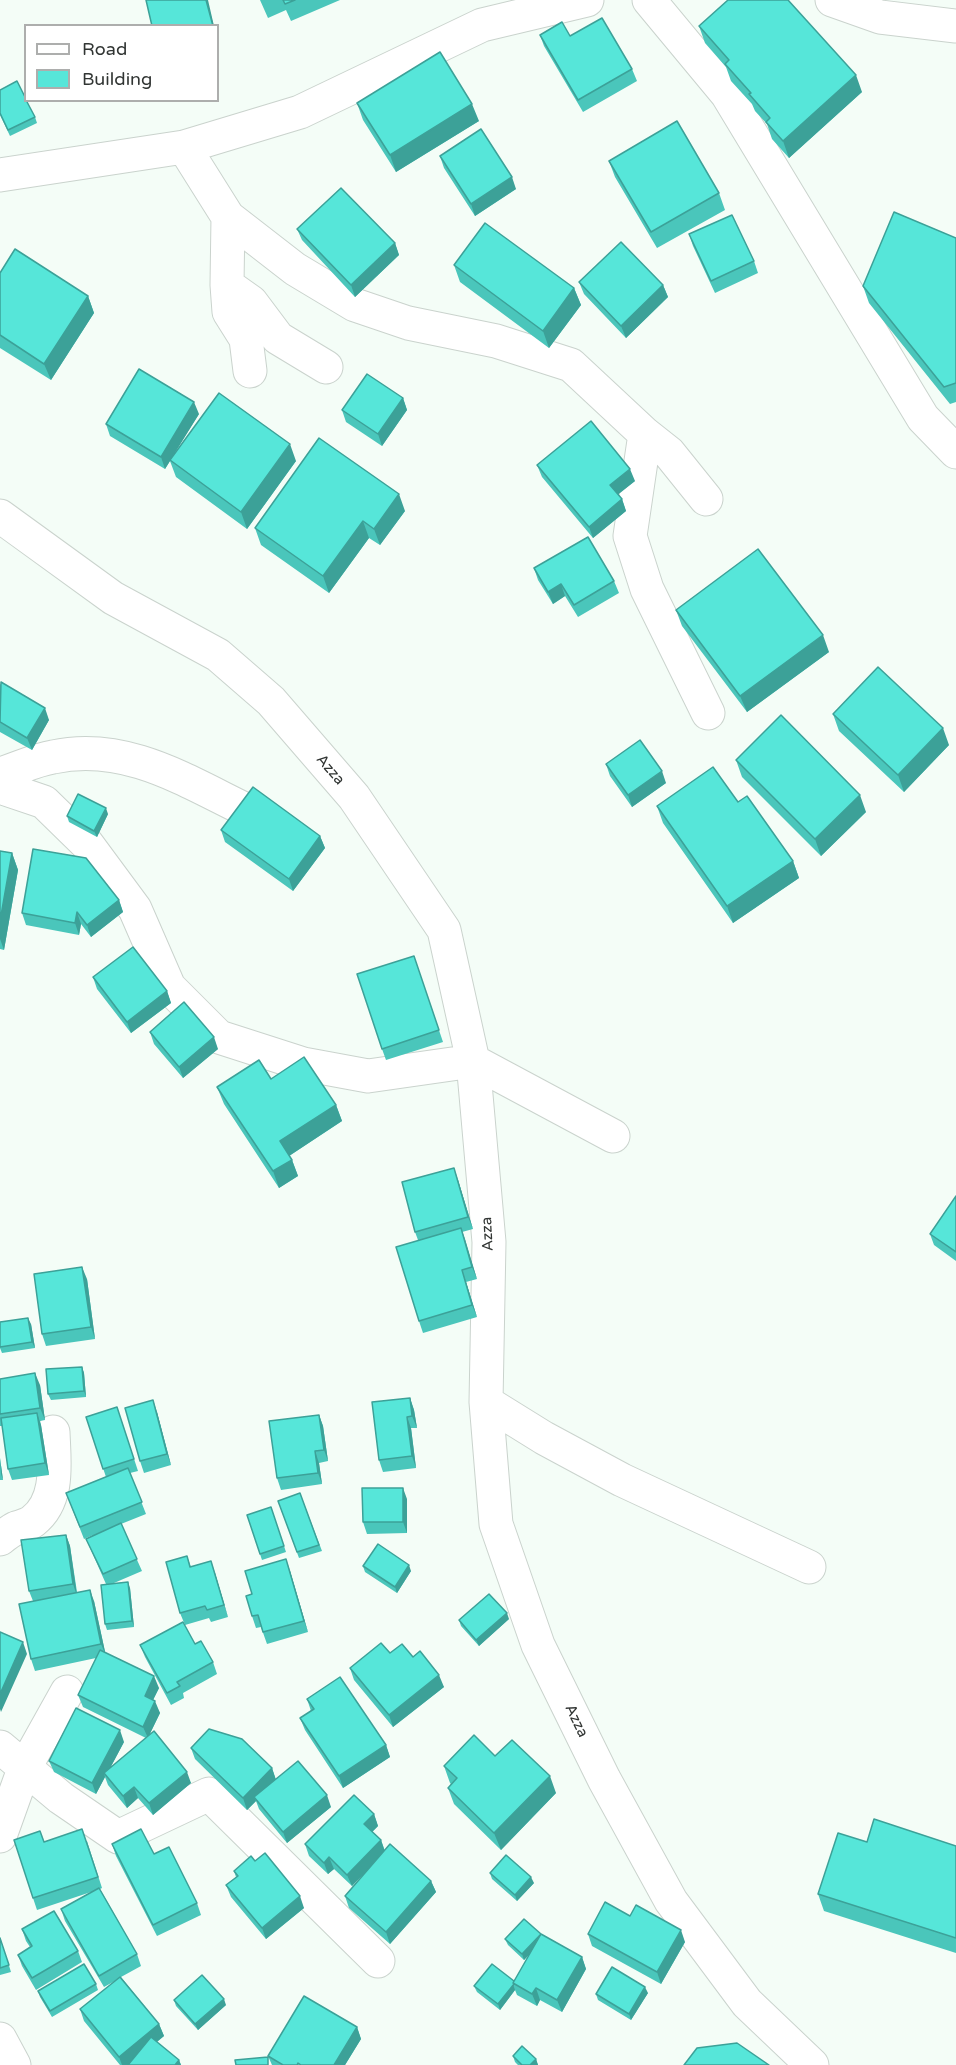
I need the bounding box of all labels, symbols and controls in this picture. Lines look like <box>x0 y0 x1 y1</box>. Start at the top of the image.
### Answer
legend <box>24 24 219 102</box>
text: Road <box>82 38 127 60</box>
text: Building <box>82 68 152 90</box>
street label: Azza <box>312 751 348 789</box>
street label: Azza <box>478 1216 498 1252</box>
street label: Azza <box>560 1702 592 1740</box>

